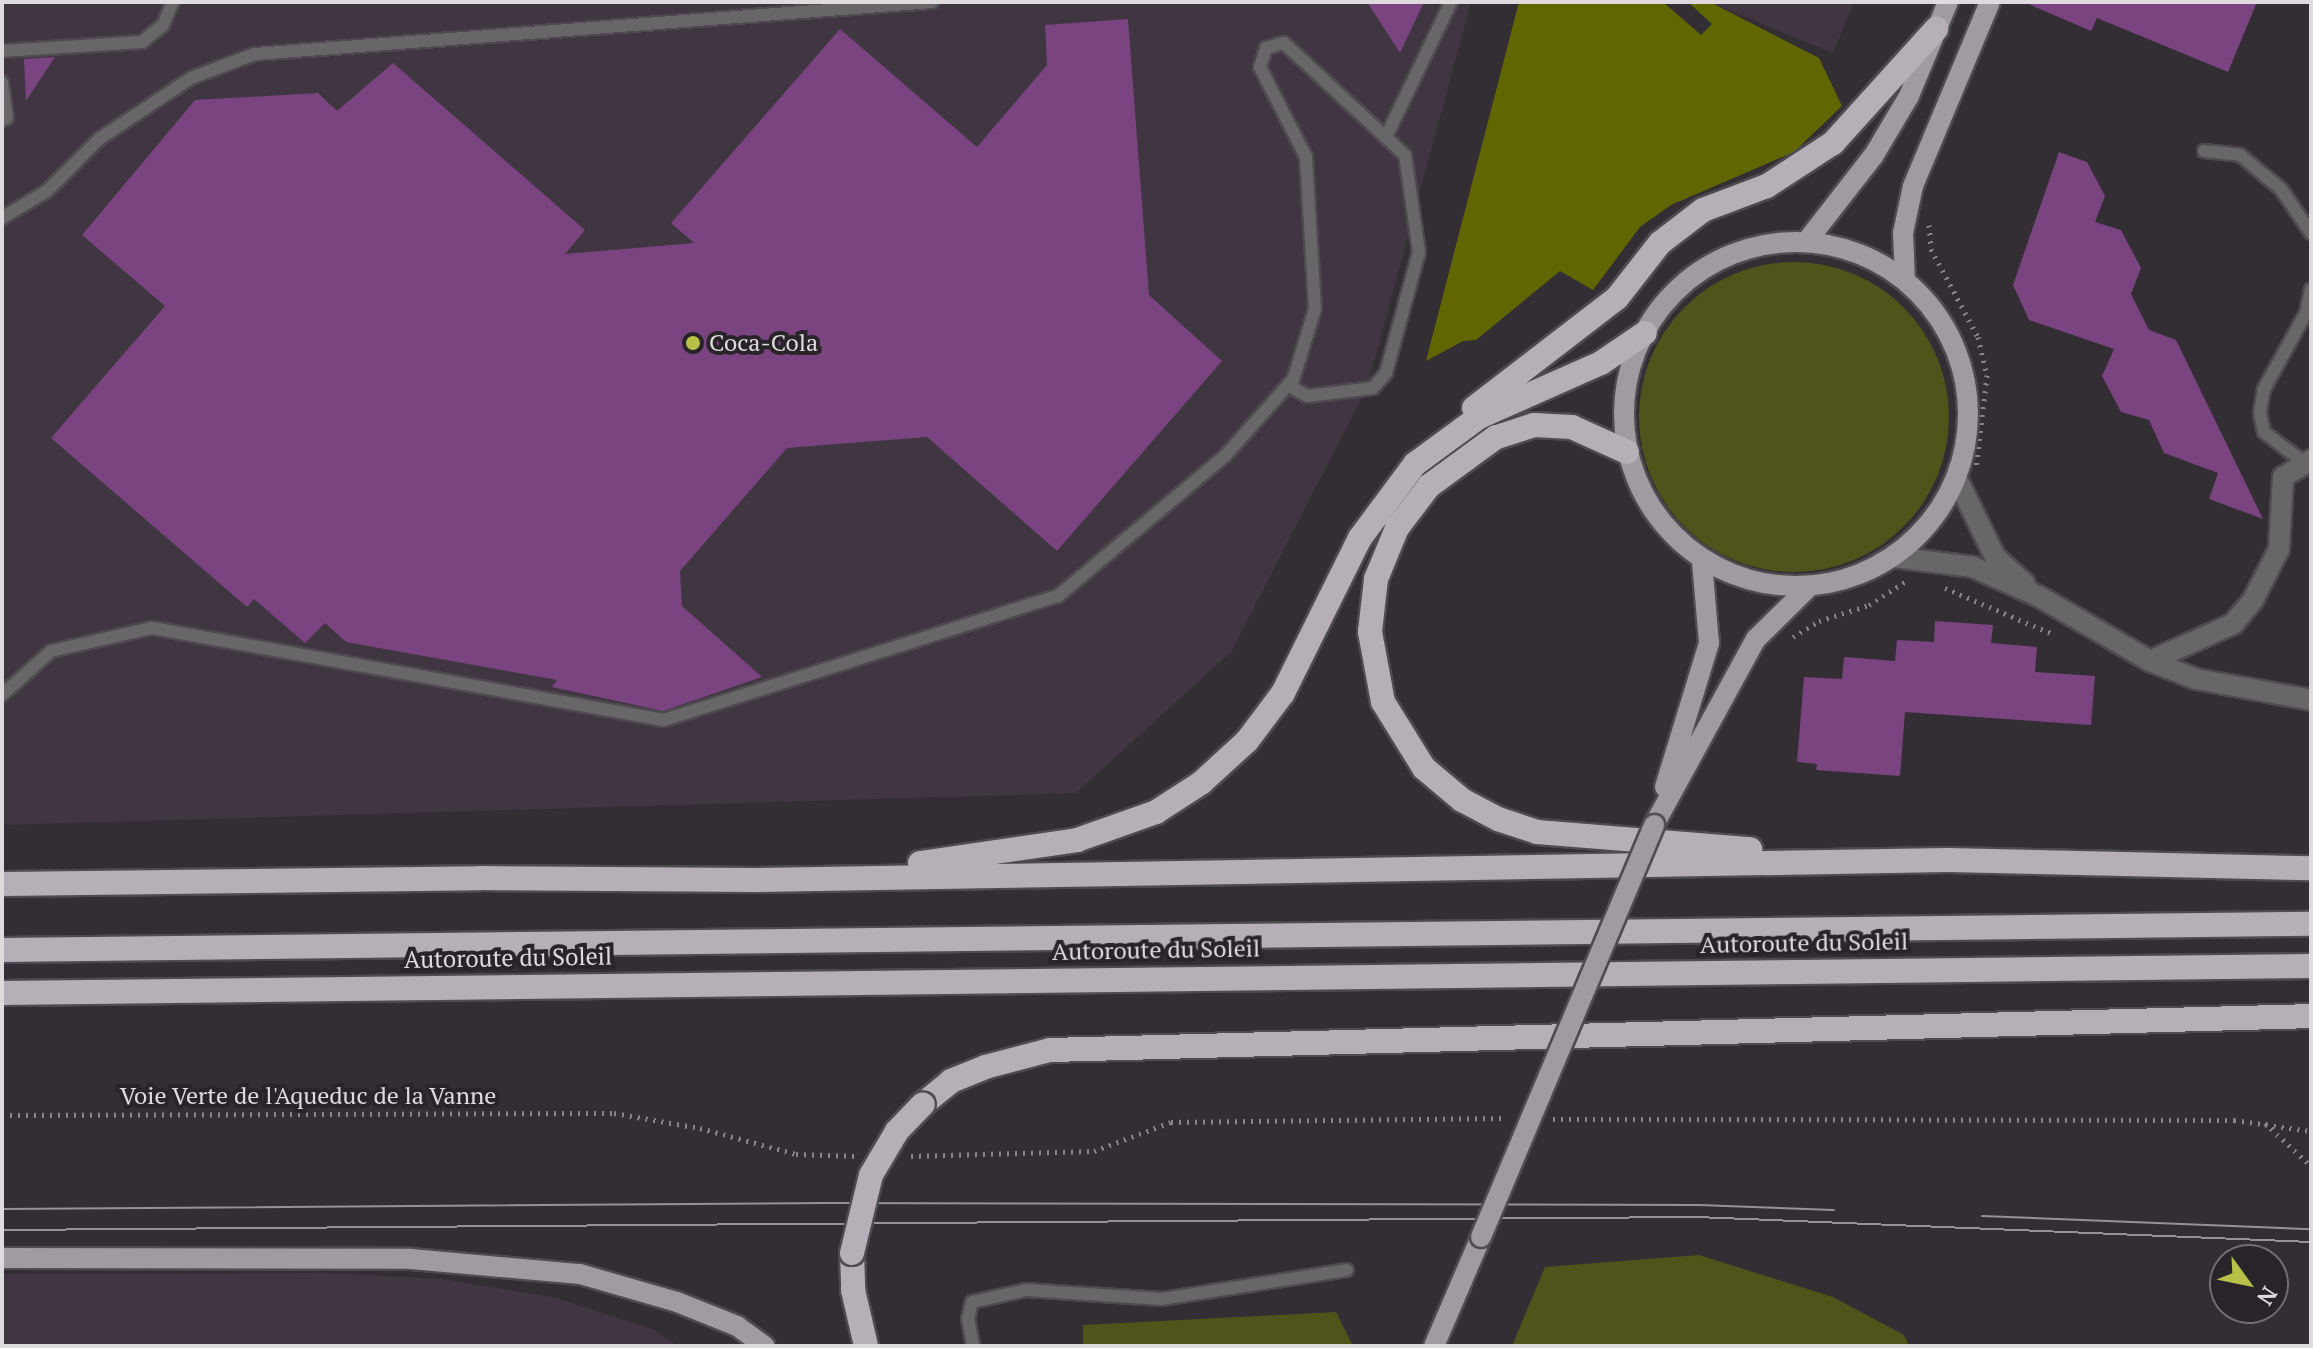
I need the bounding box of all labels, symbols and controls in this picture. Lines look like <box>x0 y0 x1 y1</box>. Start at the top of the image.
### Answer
place label: Coca-Cola <box>709 329 818 357</box>
marker: Coca-Cola <box>684 334 702 352</box>
street label: Autoroute du Soleil <box>1700 927 1908 959</box>
street label: Autoroute du Soleil <box>1052 934 1260 966</box>
street label: Autoroute du Soleil <box>404 942 612 974</box>
street label: Voie Verte de l'Aqueduc de la Vanne <box>119 1082 497 1110</box>
north arrow <box>2209 1244 2289 1324</box>
text: N <box>2251 1281 2285 1311</box>

